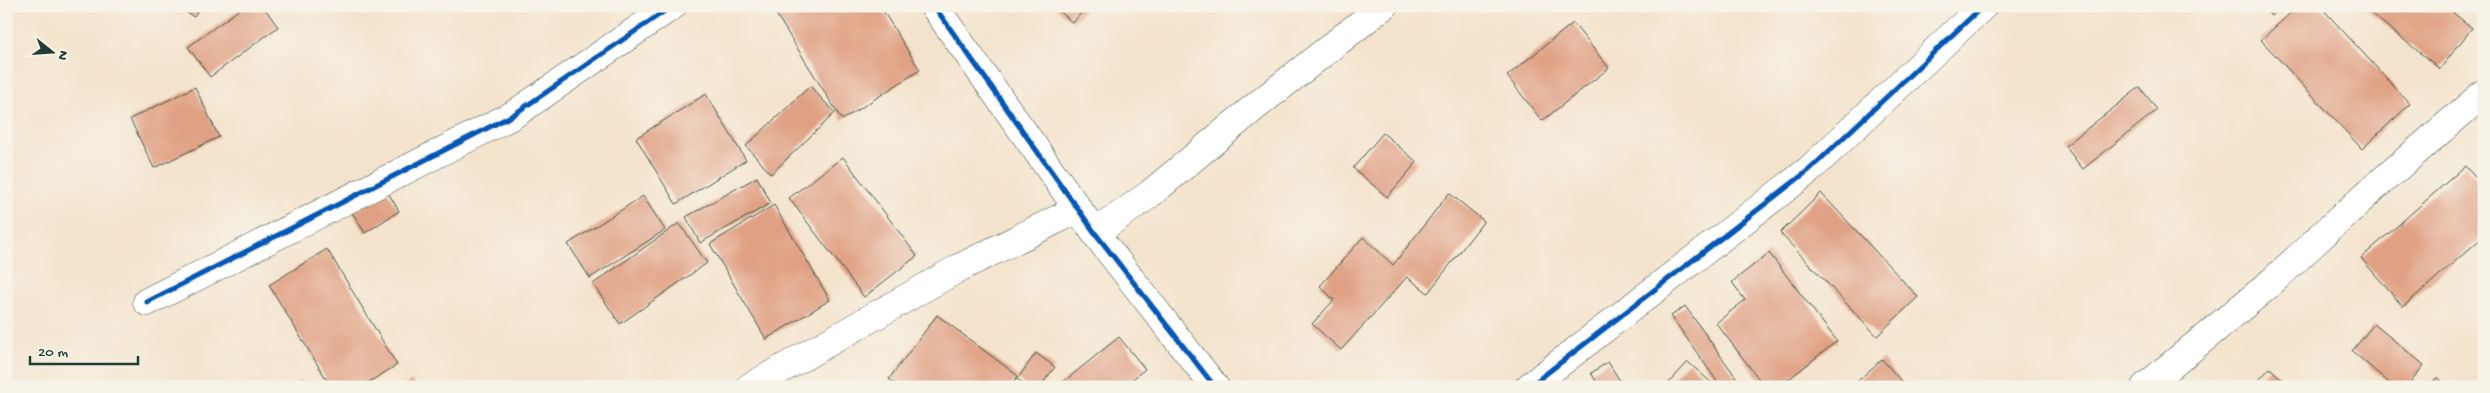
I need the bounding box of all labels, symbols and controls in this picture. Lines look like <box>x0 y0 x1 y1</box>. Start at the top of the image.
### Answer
north arrow <box>28 28 78 78</box>
text: N <box>53 48 72 62</box>
scale bar <box>30 333 138 365</box>
text: 20 m <box>38 344 68 362</box>

